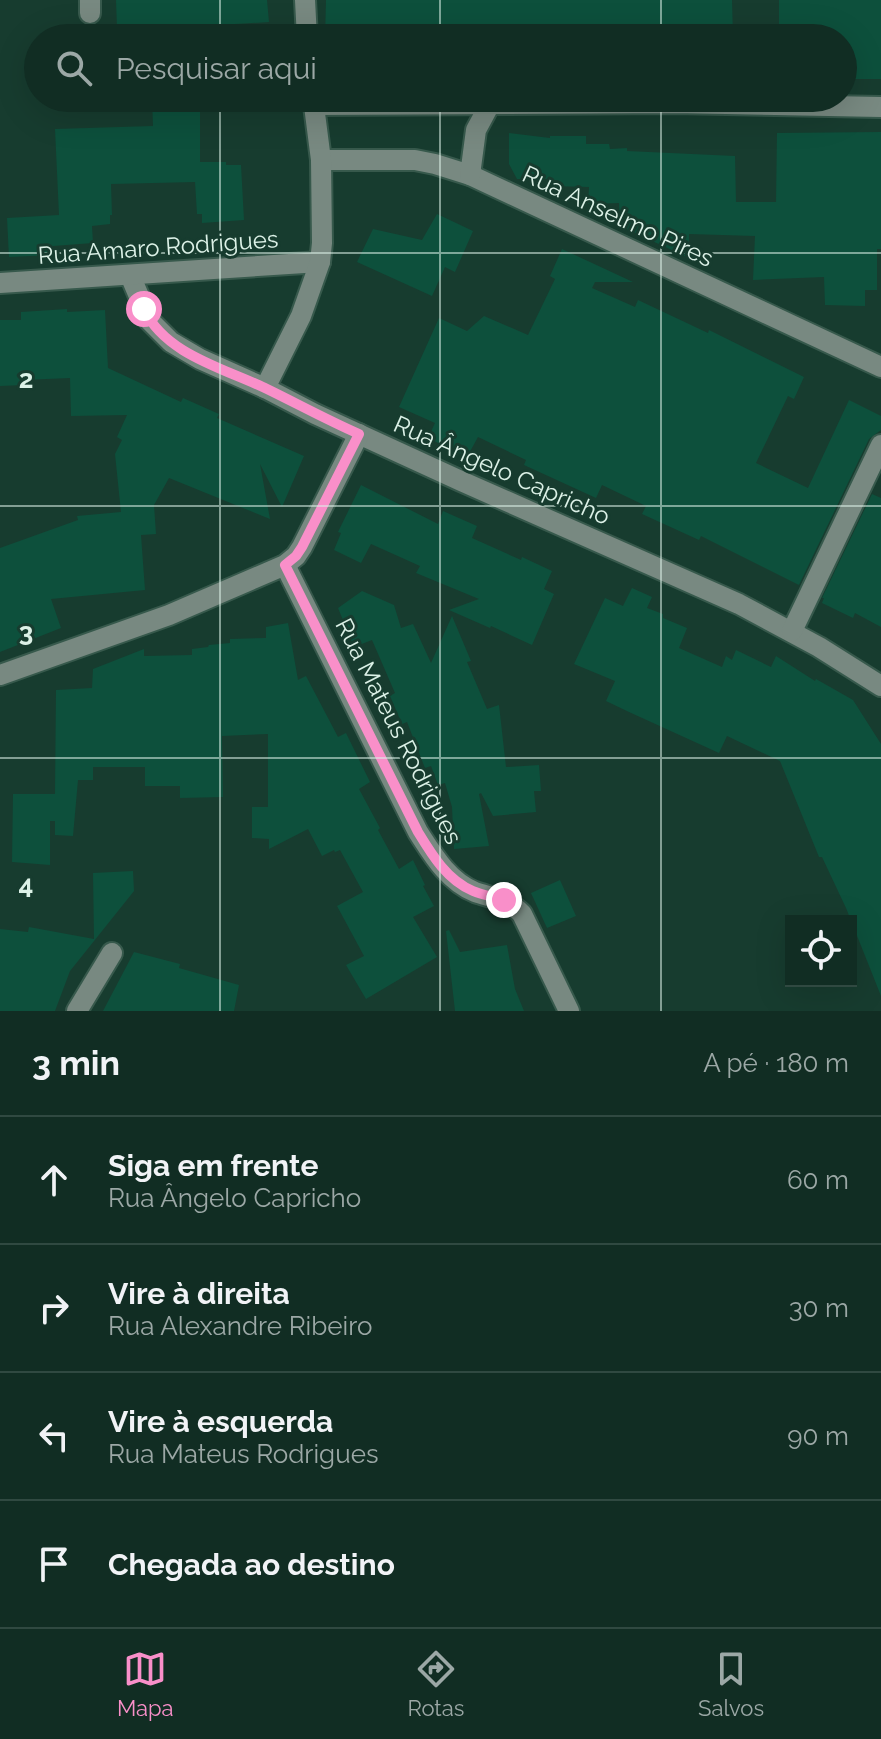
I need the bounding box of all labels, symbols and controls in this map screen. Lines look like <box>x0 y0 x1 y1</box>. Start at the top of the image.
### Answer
search box <box>24 24 857 112</box>
icon: search <box>52 46 96 90</box>
text: Pesquisar aqui <box>116 51 317 86</box>
street label: Rua Anselmo Pires <box>518 159 718 273</box>
street label: Rua Amaro Rodrigues <box>37 224 279 270</box>
route start <box>126 291 162 327</box>
text: 2 <box>19 364 33 394</box>
street label: Rua Ângelo Capricho <box>389 409 615 531</box>
street label: Rua Mateus Rodrigues <box>329 613 469 849</box>
text: 3 <box>19 617 33 647</box>
text: 4 <box>19 870 33 900</box>
route end <box>486 882 522 918</box>
map controls <box>785 915 857 987</box>
button: locate <box>785 915 857 987</box>
text: 3 min <box>32 1043 120 1083</box>
text: A pé · 180 m <box>703 1048 849 1078</box>
text: Siga em frente <box>108 1148 318 1183</box>
icon: ahead <box>32 1158 76 1202</box>
text: 60 m <box>787 1165 849 1195</box>
text: Rua Ângelo Capricho <box>108 1183 361 1213</box>
text: Vire à direita <box>108 1276 290 1311</box>
icon: right <box>32 1286 76 1330</box>
text: 30 m <box>789 1293 849 1323</box>
text: Rua Alexandre Ribeiro <box>108 1311 372 1341</box>
text: Vire à esquerda <box>108 1404 333 1439</box>
icon: left <box>32 1414 76 1458</box>
text: 90 m <box>787 1421 849 1451</box>
text: Rua Mateus Rodrigues <box>108 1439 378 1469</box>
icon: arrive <box>32 1542 76 1586</box>
text: Chegada ao destino <box>108 1547 395 1582</box>
tab: Mapa <box>117 1647 174 1721</box>
tab: Rotas <box>407 1647 464 1721</box>
tab: Salvos <box>698 1647 764 1721</box>

